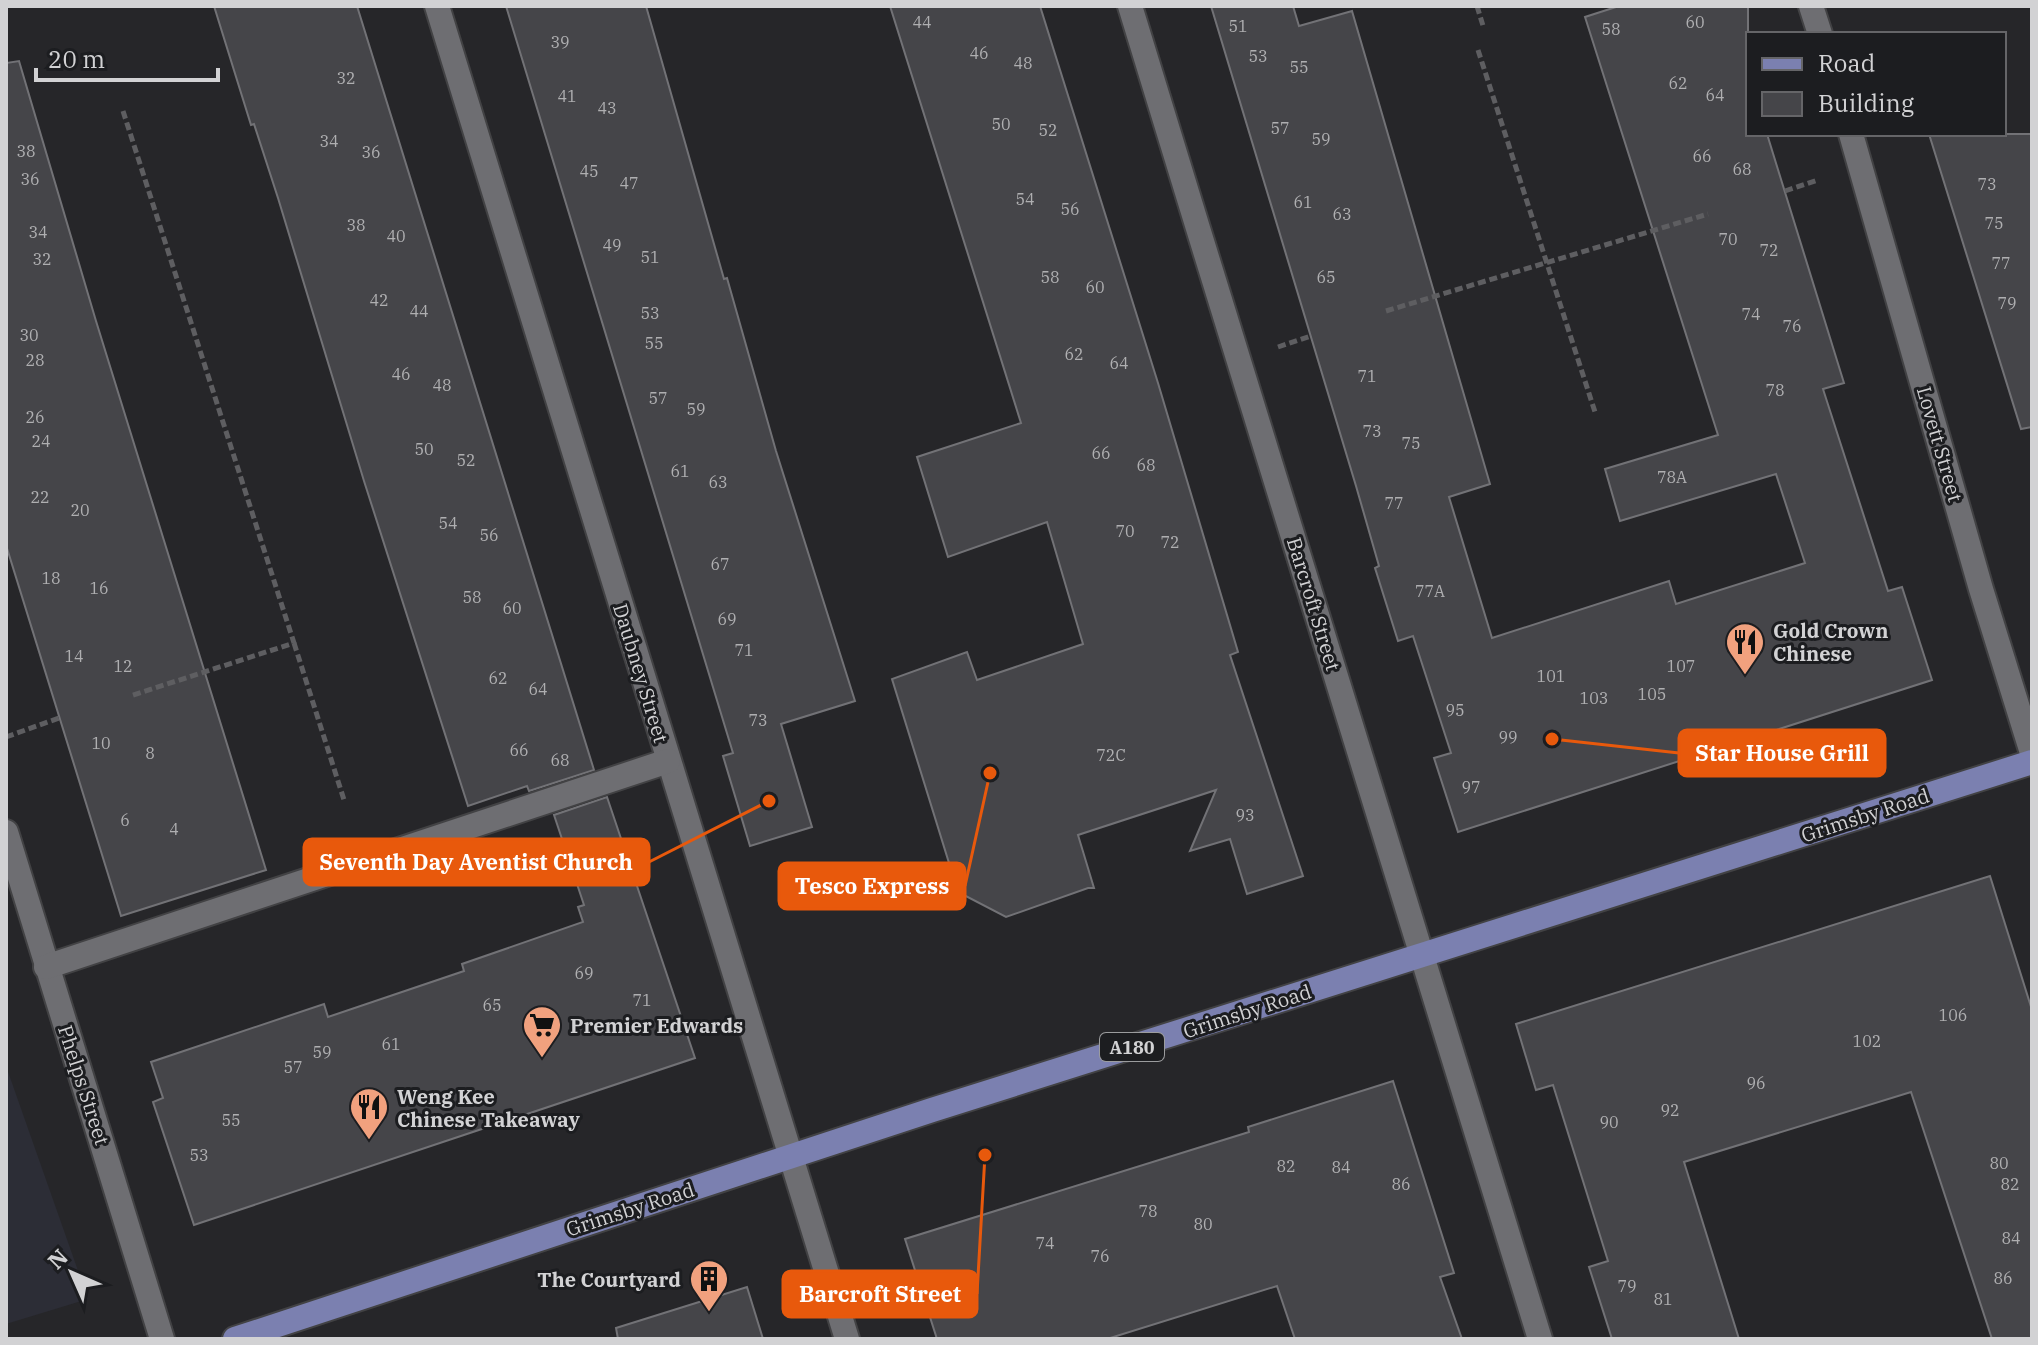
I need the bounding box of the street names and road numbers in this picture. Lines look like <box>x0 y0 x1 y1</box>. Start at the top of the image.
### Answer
street label: Lovett Street <box>1911 383 1969 505</box>
street label: Barcroft Street <box>1281 534 1347 674</box>
street label: Daubney Street <box>607 600 675 746</box>
street label: Grimsby Road <box>1797 782 1933 848</box>
street label: Grimsby Road <box>1179 978 1315 1044</box>
street label: Phelps Street <box>52 1022 116 1148</box>
road number: A180 <box>1100 1033 1164 1061</box>
street label: Grimsby Road <box>562 1176 698 1242</box>

